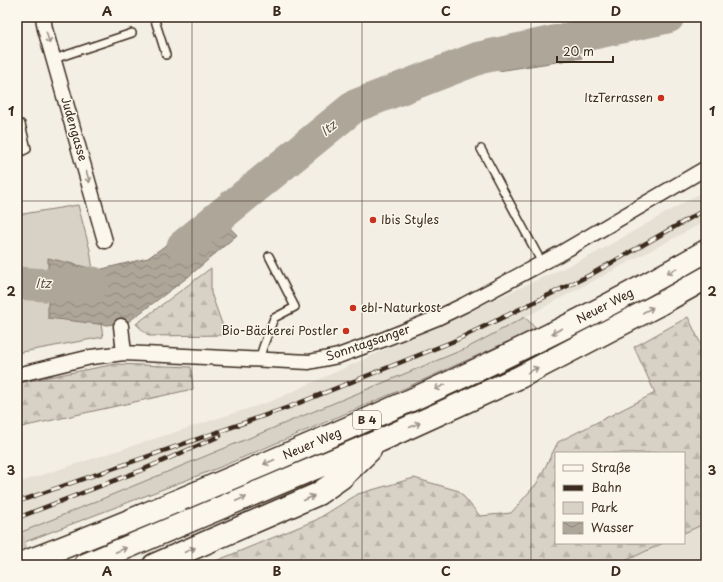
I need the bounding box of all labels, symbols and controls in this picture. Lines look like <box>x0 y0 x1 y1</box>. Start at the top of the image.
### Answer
text: A <box>102 1 112 20</box>
text: B <box>273 1 282 20</box>
text: C <box>441 1 451 20</box>
text: D <box>611 1 621 20</box>
one-way arrow <box>45 31 52 44</box>
scale bar <box>557 38 613 64</box>
text: 20 m <box>563 42 594 60</box>
place label: ItzTerrassen <box>584 88 653 106</box>
marker: ItzTerrassen <box>656 93 666 103</box>
street label: Judengasse <box>57 95 93 163</box>
text: 1 <box>8 101 14 120</box>
text: 1 <box>709 101 715 120</box>
water label: Itz <box>316 114 341 140</box>
one-way arrow <box>84 170 92 183</box>
place label: Ibis Styles <box>381 210 439 228</box>
marker: Ibis Styles <box>368 215 378 225</box>
one-way arrow <box>666 267 678 275</box>
water label: Itz <box>35 273 53 292</box>
text: 2 <box>6 281 16 300</box>
text: 2 <box>707 281 717 300</box>
street label: Neuer Weg <box>573 283 636 327</box>
place label: ebl-Naturkost <box>361 298 441 316</box>
marker: ebl-Naturkost <box>348 303 358 313</box>
one-way arrow <box>642 306 654 313</box>
street label: Sonntagsanger <box>323 319 413 365</box>
place label: Bio-Bäckerei Postler <box>222 321 338 339</box>
marker: Bio-Bäckerei Postler <box>341 326 351 336</box>
one-way arrow <box>551 328 563 335</box>
one-way arrow <box>527 366 539 374</box>
one-way arrow <box>434 384 446 391</box>
road number: B 4 <box>353 411 381 429</box>
one-way arrow <box>409 421 421 428</box>
street label: Neuer Weg <box>280 423 344 463</box>
legend <box>555 452 685 544</box>
one-way arrow <box>264 458 276 466</box>
text: Straße <box>591 458 631 476</box>
text: 3 <box>7 460 16 479</box>
text: 3 <box>708 460 717 479</box>
text: Bahn <box>591 478 622 496</box>
one-way arrow <box>303 494 315 501</box>
one-way arrow <box>234 495 246 503</box>
text: Park <box>591 498 618 516</box>
text: Wasser <box>591 518 634 536</box>
one-way arrow <box>184 545 196 553</box>
one-way arrow <box>115 546 127 553</box>
text: A <box>102 561 112 580</box>
text: B <box>273 561 282 580</box>
text: C <box>441 561 451 580</box>
text: D <box>611 561 621 580</box>

